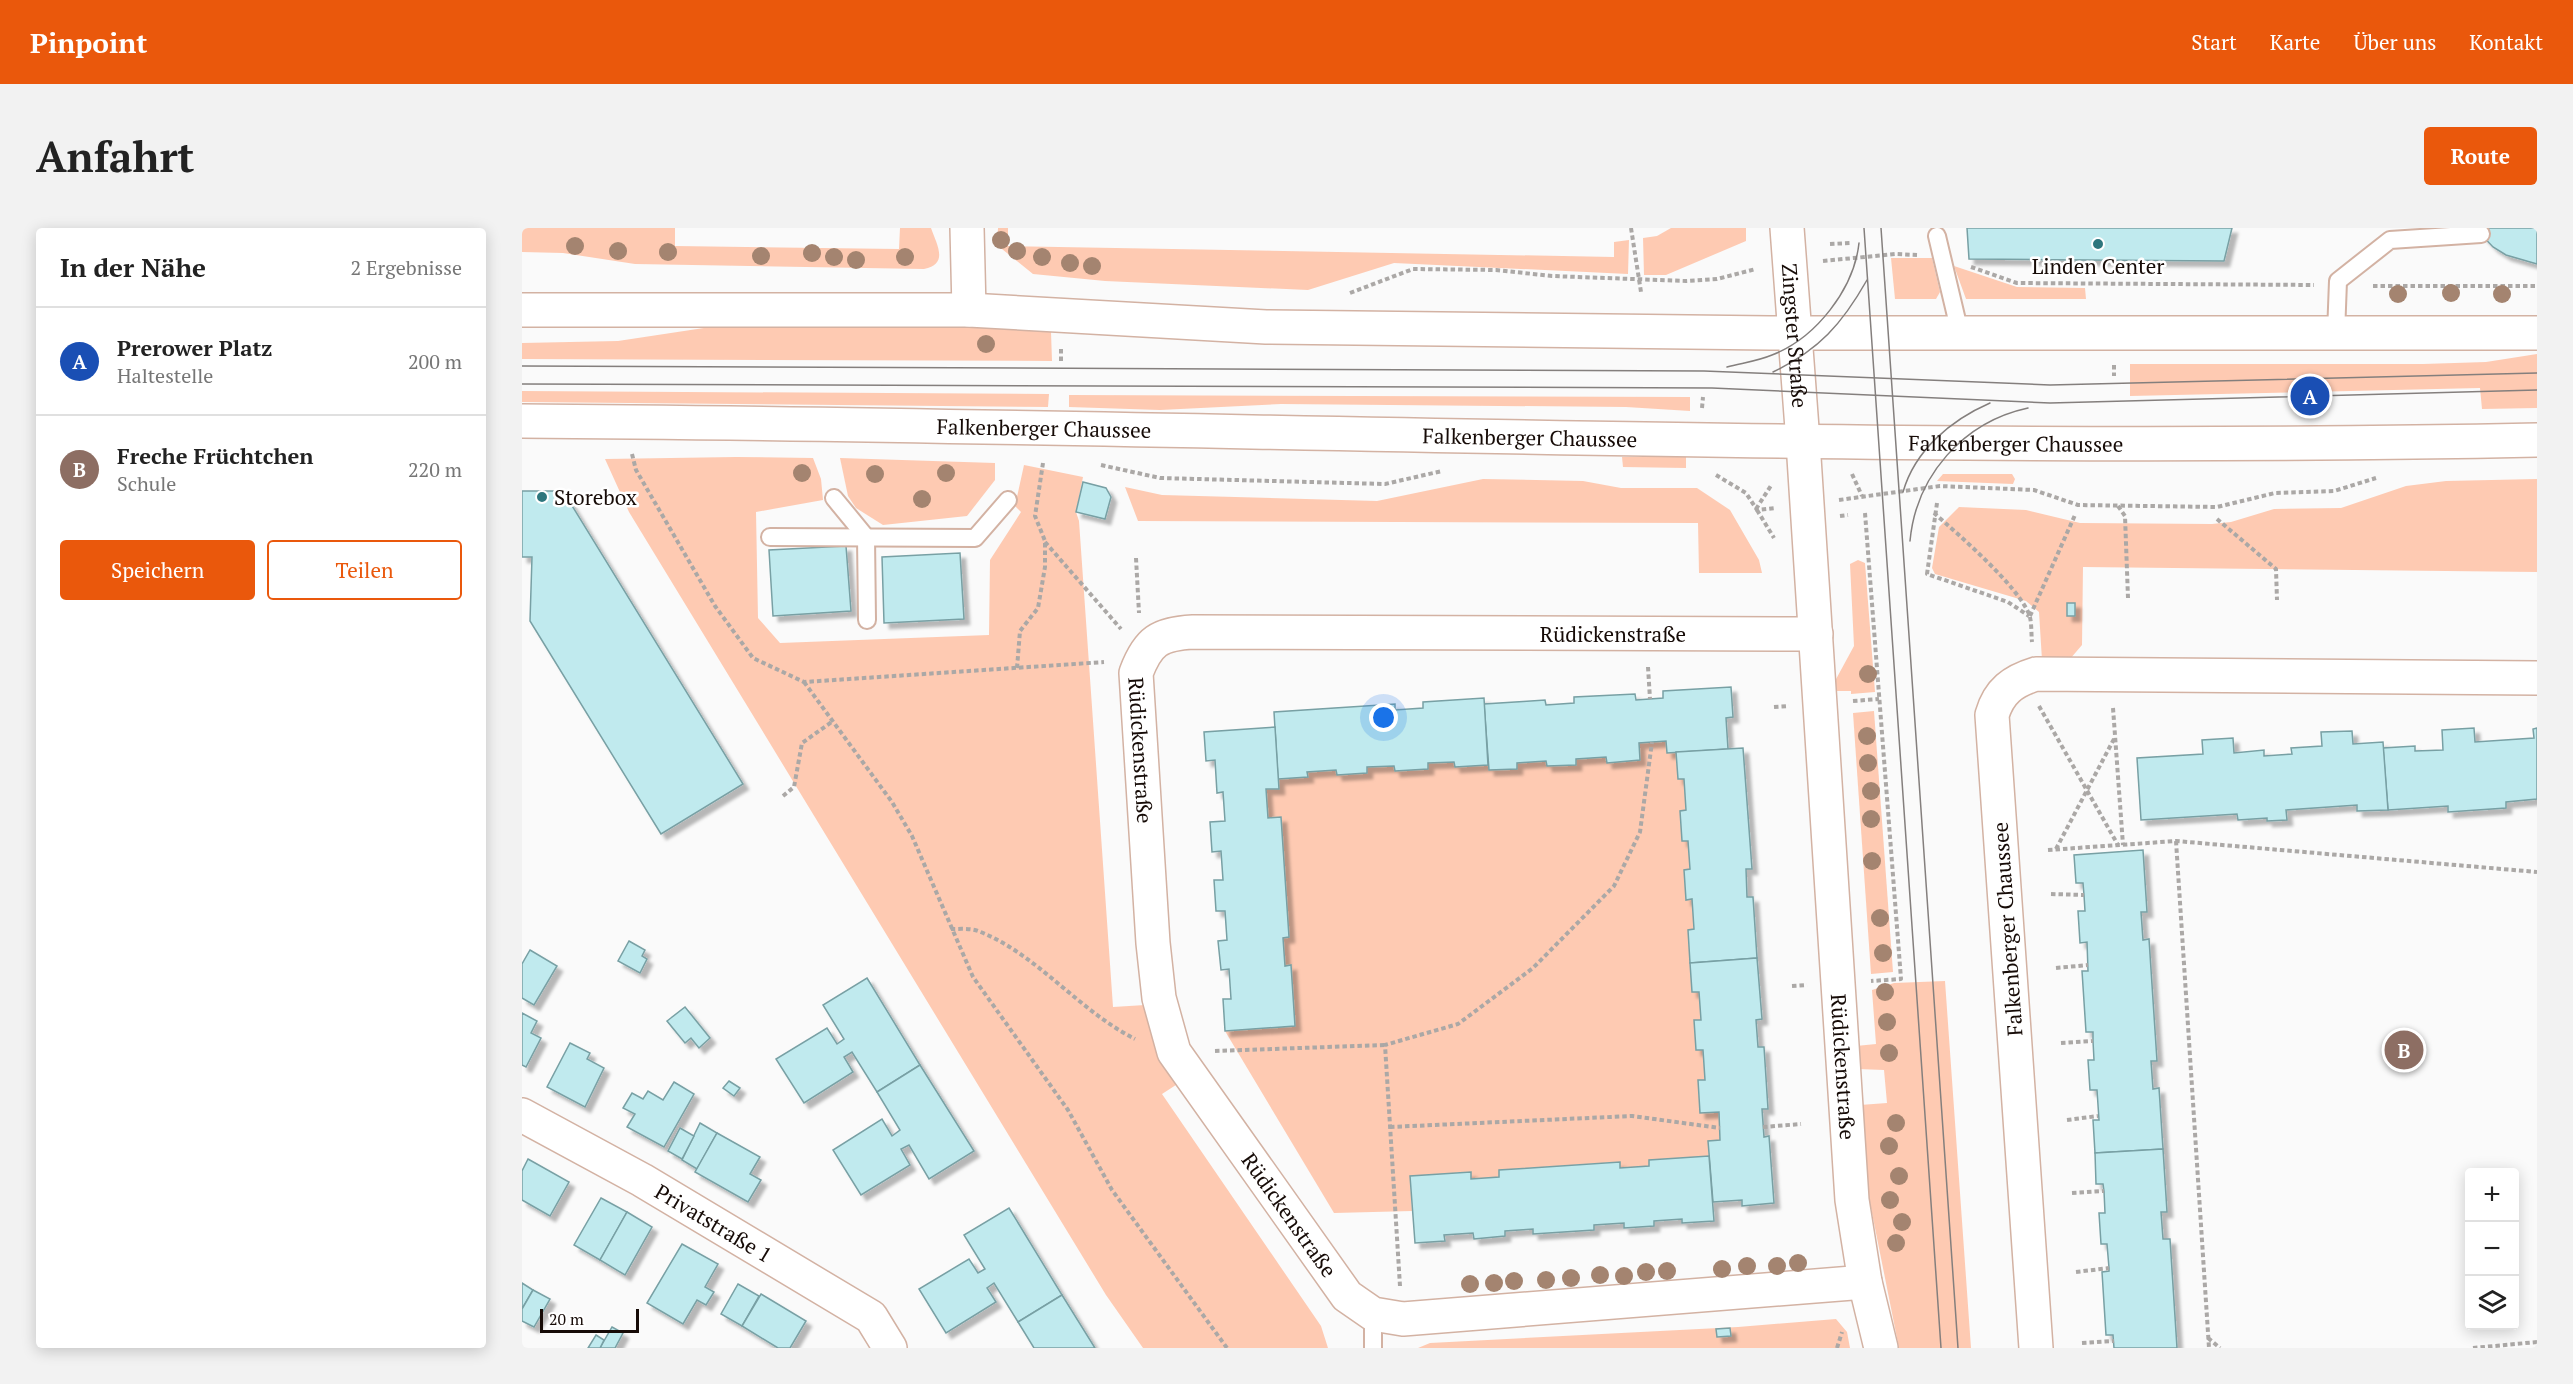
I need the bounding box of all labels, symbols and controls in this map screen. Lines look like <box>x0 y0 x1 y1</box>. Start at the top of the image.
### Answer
text: Pinpoint <box>30 24 147 61</box>
text: Start <box>2191 28 2237 56</box>
text: Karte <box>2270 28 2320 56</box>
text: Über uns <box>2353 28 2436 56</box>
text: Kontakt <box>2469 28 2543 56</box>
button: Route <box>2424 127 2537 185</box>
text: Anfahrt <box>36 128 194 184</box>
marker: Linden Center <box>2091 237 2105 251</box>
text: In der Nähe <box>60 250 206 284</box>
place label: Linden Center <box>2032 252 2164 280</box>
text: 2 Ergebnisse <box>350 254 462 281</box>
street label: Zingster Straße <box>1776 262 1814 409</box>
text: Prerower Platz <box>117 333 272 362</box>
text: A <box>72 348 87 375</box>
text: 200 m <box>408 348 462 375</box>
text: Haltestelle <box>117 362 213 389</box>
pin: A <box>2290 374 2330 418</box>
street label: Falkenberger Chaussee <box>936 412 1152 444</box>
street label: Falkenberger Chaussee <box>1422 421 1637 453</box>
street label: Falkenberger Chaussee <box>1908 429 2123 458</box>
text: Freche Früchtchen <box>117 441 313 470</box>
text: B <box>73 456 86 483</box>
text: 220 m <box>408 456 462 483</box>
text: Schule <box>117 470 176 497</box>
place label: Storebox <box>554 483 637 511</box>
marker: Storebox <box>535 490 549 504</box>
button: Speichern <box>60 540 255 600</box>
button: Teilen <box>267 540 462 600</box>
street label: Rüdickenstraße <box>1540 620 1686 648</box>
street label: Rüdickenstraße <box>1122 676 1159 824</box>
your location <box>1369 703 1398 732</box>
street label: Falkenberger Chaussee <box>1986 821 2028 1037</box>
street label: Rüdickenstraße <box>1825 993 1862 1141</box>
pin: B <box>2384 1028 2424 1072</box>
street label: Rüdickenstraße <box>1236 1147 1343 1283</box>
map controls <box>2465 1168 2519 1330</box>
button: + <box>2465 1168 2519 1222</box>
street label: Privatstraße 1 <box>650 1177 777 1269</box>
button: − <box>2465 1222 2519 1276</box>
button: layers <box>2465 1276 2519 1330</box>
scale bar <box>540 1306 639 1334</box>
text: 20 m <box>549 1308 584 1330</box>

